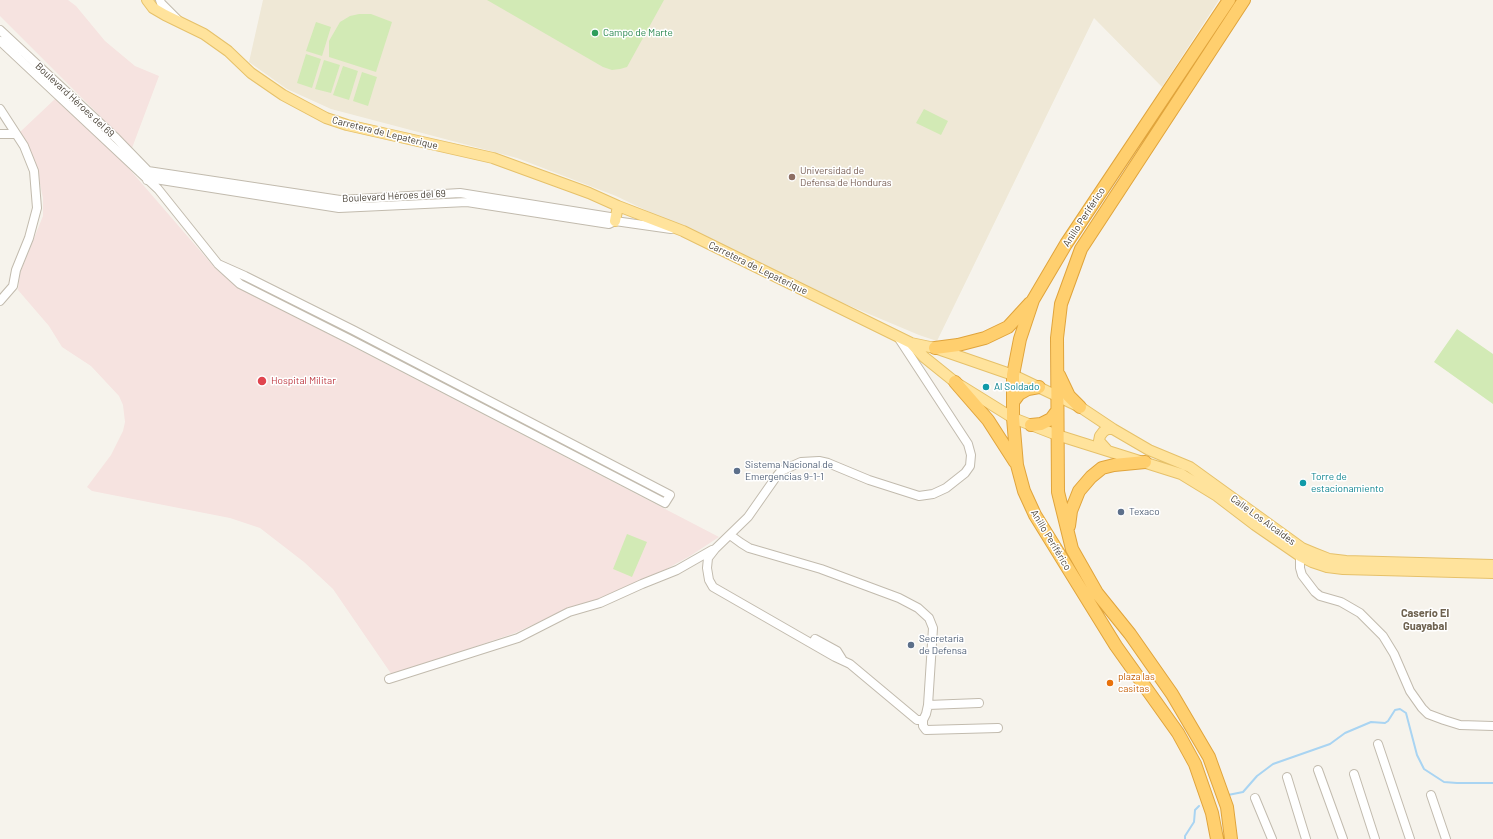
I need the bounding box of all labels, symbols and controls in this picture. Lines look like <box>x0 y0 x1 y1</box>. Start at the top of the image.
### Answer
place label: Campo de Marte <box>603 27 673 39</box>
marker: Campo de Marte <box>590 28 600 38</box>
street label: Boulevard Héroes del 69 <box>33 60 117 140</box>
street label: Carretera de Lepaterique <box>331 114 439 152</box>
place label: Universidad de Defensa de Honduras <box>800 165 892 188</box>
marker: Universidad de Defensa de Honduras <box>787 172 797 182</box>
street label: Anillo Periférico <box>1060 185 1108 249</box>
street label: Boulevard Héroes del 69 <box>342 187 446 205</box>
street label: Carretera de Lepaterique <box>706 239 810 297</box>
marker: Hospital Militar <box>256 375 268 387</box>
place label: Hospital Militar <box>271 375 336 387</box>
place label: Al Soldado <box>994 381 1039 393</box>
marker: Al Soldado <box>981 382 991 392</box>
place label: Sistema Nacional de Emergencias 9-1-1 <box>745 459 833 482</box>
marker: Sistema Nacional de Emergencias 9-1-1 <box>732 466 742 476</box>
place label: Torre de estacionamiento <box>1311 471 1384 494</box>
marker: Torre de estacionamiento <box>1298 478 1308 488</box>
street label: Calle Los Alcaldes <box>1228 492 1298 548</box>
place label: Texaco <box>1129 506 1160 518</box>
marker: Texaco <box>1116 507 1126 517</box>
street label: Anillo Periférico <box>1028 508 1074 572</box>
district label: Caserío El Guayabal <box>1401 606 1449 632</box>
place label: Secretaría de Defensa <box>919 633 967 656</box>
marker: Secretaría de Defensa <box>906 640 916 650</box>
place label: plaza las casitas <box>1118 671 1155 694</box>
marker: plaza las casitas <box>1105 678 1115 688</box>

